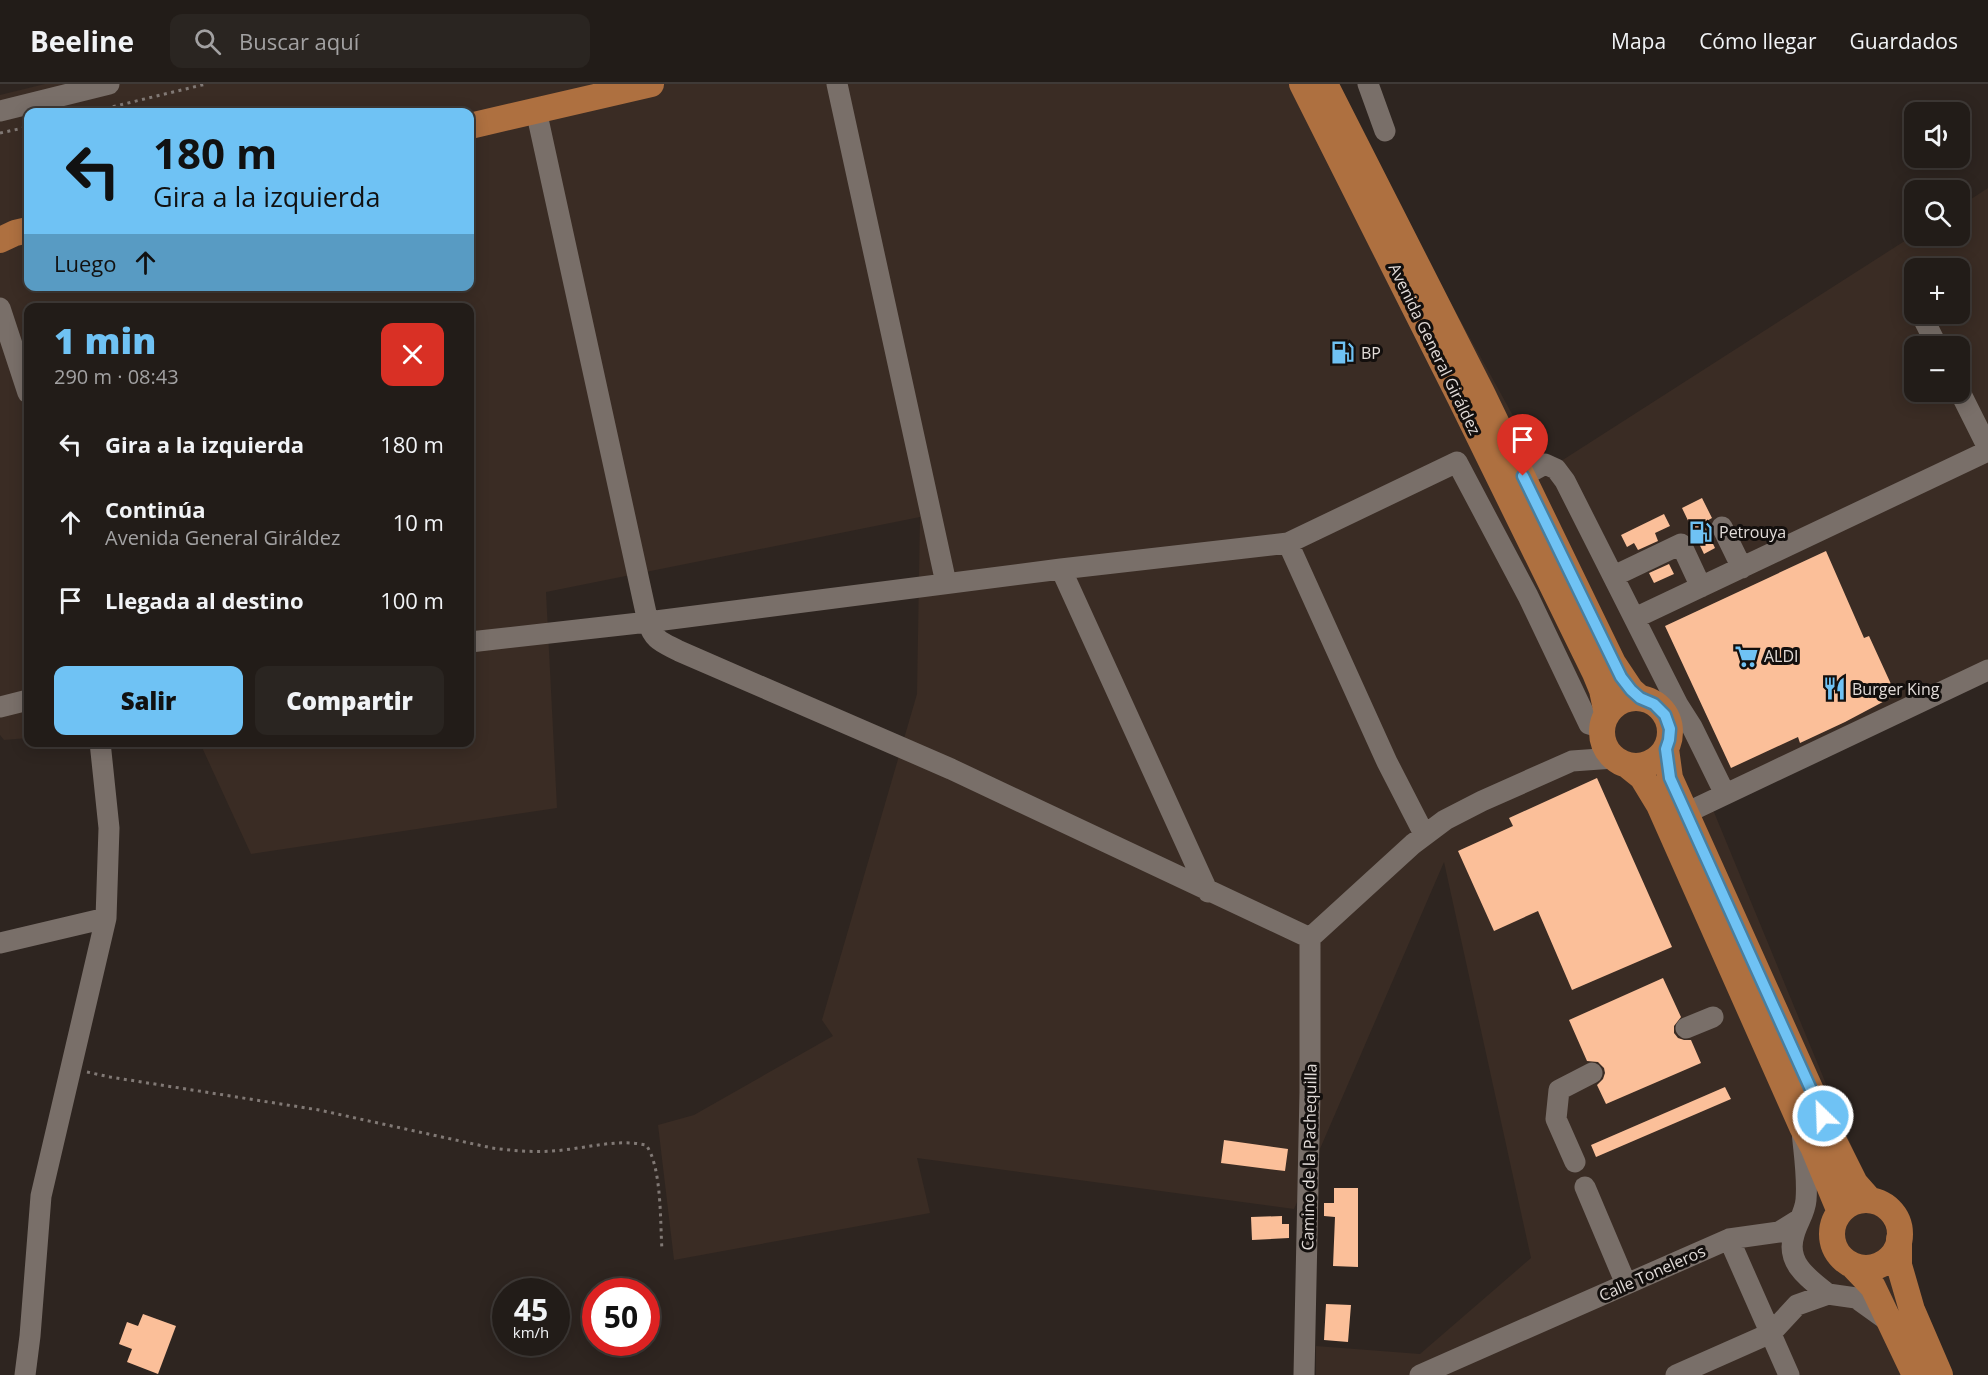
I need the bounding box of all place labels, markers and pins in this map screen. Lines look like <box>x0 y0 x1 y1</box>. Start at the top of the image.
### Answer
fuel station icon: BP <box>1330 340 1356 366</box>
place label: BP <box>1361 342 1381 364</box>
pin <box>1497 414 1548 476</box>
fuel station icon: Petrouya <box>1688 519 1714 545</box>
place label: Petrouya <box>1719 521 1786 543</box>
supermarket icon: ALDI <box>1733 643 1759 669</box>
place label: ALDI <box>1764 645 1799 667</box>
restaurant icon: Burger King <box>1821 676 1847 702</box>
place label: Burger King <box>1852 678 1940 700</box>

